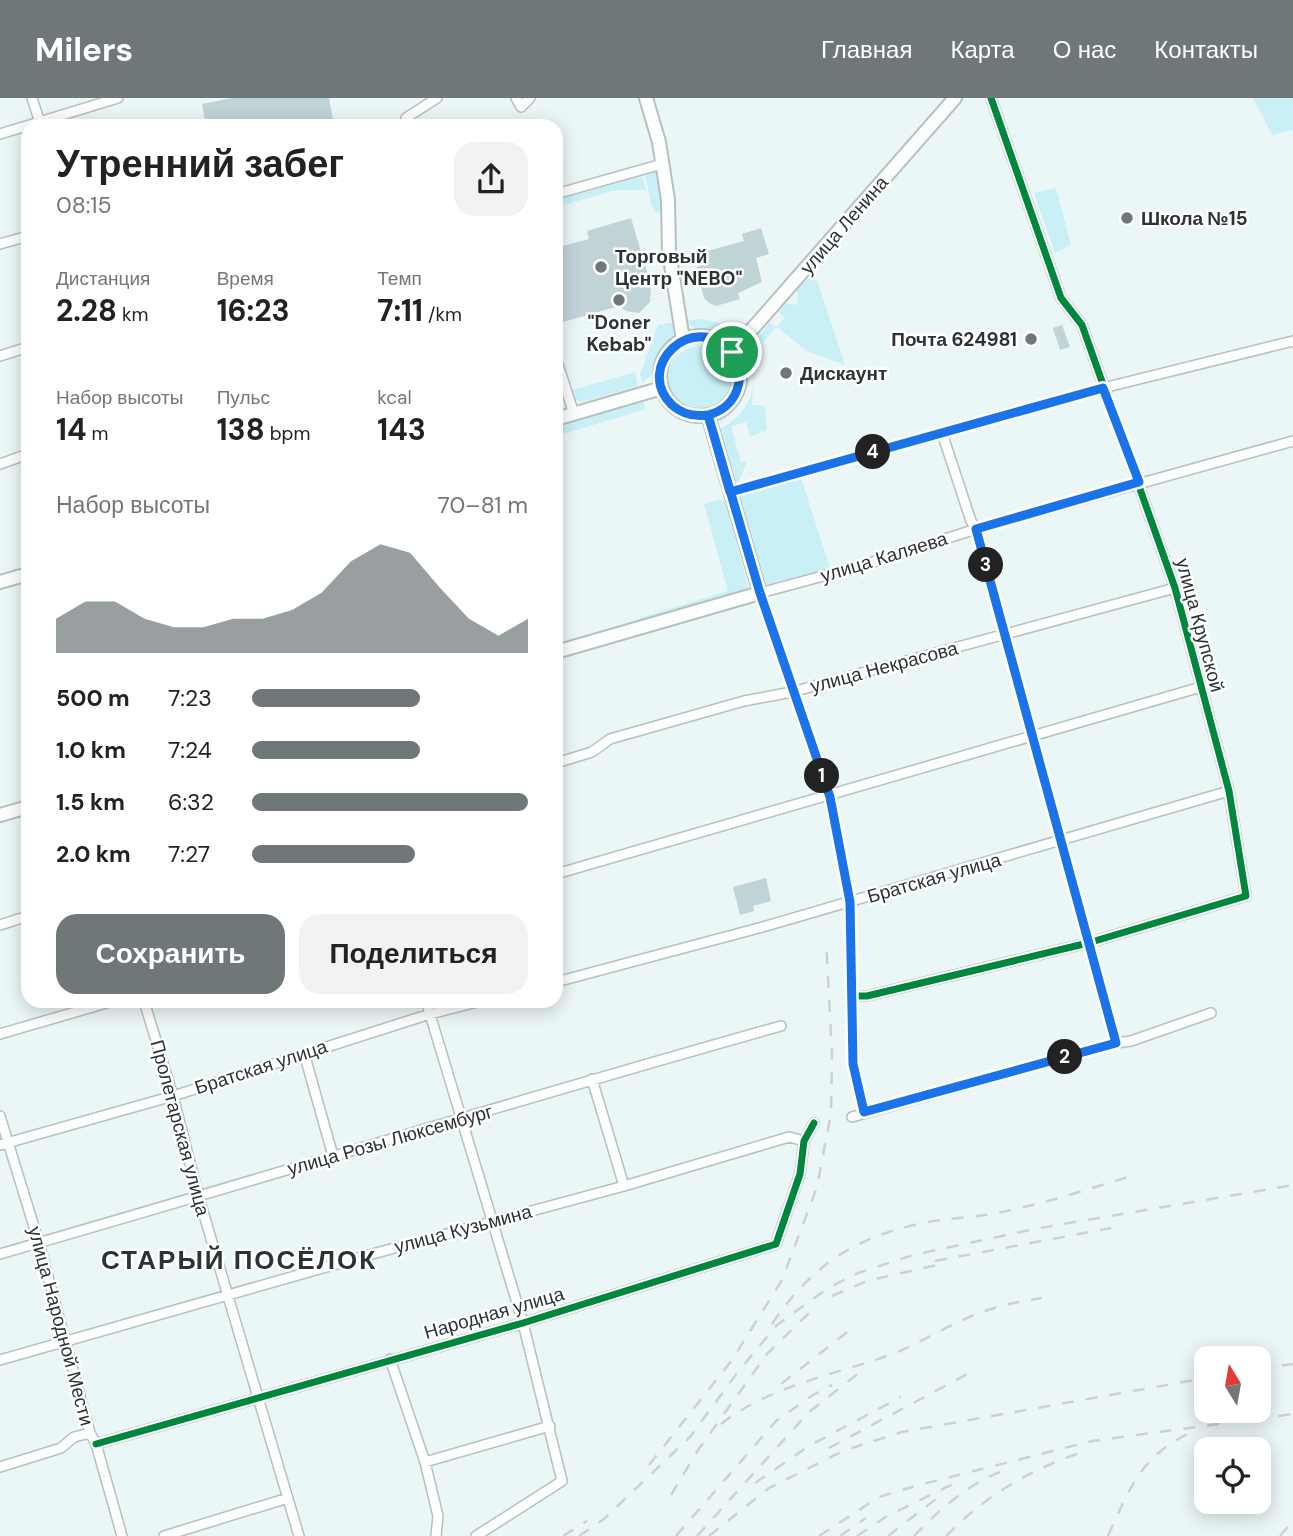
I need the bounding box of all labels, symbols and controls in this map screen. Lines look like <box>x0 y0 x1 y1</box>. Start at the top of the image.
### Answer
text: Milers <box>35 28 133 71</box>
text: Главная <box>821 34 912 65</box>
text: Карта <box>950 34 1015 65</box>
text: О нас <box>1053 34 1116 65</box>
text: Контакты <box>1154 34 1258 65</box>
text: Утренний забег <box>56 139 344 189</box>
button: share <box>454 142 528 216</box>
street label: улица Ленина <box>794 170 894 279</box>
text: 08:15 <box>56 190 112 220</box>
place label: Школа №15 <box>1141 206 1248 231</box>
marker: Школа №15 <box>1119 210 1135 226</box>
place label: Торговый Центр "NEBO" <box>615 244 742 291</box>
marker: Торговый Центр "NEBO" <box>593 259 609 275</box>
text: Дистанция <box>56 266 150 291</box>
text: Время <box>217 266 274 291</box>
text: Темп <box>377 266 422 291</box>
text: 2.28 <box>56 291 117 330</box>
text: 16:23 <box>217 291 290 330</box>
text: 7:11 <box>377 291 423 330</box>
marker: "Doner Kebab" <box>611 292 627 308</box>
text: km <box>117 302 149 327</box>
text: /km <box>423 302 462 327</box>
place label: "Doner Kebab" <box>586 310 652 357</box>
pin <box>702 322 762 382</box>
place label: Почта 624981 <box>891 327 1017 352</box>
marker: Почта 624981 <box>1023 331 1039 347</box>
icon: arrive <box>713 333 751 371</box>
place label: Дискаунт <box>800 361 887 386</box>
marker: Дискаунт <box>778 365 794 381</box>
text: Набор высоты <box>56 385 183 410</box>
text: Пульс <box>217 385 270 410</box>
text: kcal <box>377 385 412 410</box>
text: 14 <box>56 410 86 449</box>
text: 138 <box>217 410 265 449</box>
text: 143 <box>377 410 426 449</box>
text: m <box>86 421 108 446</box>
text: bpm <box>265 421 310 446</box>
pin: 4 <box>856 434 890 470</box>
text: 4 <box>866 439 879 464</box>
text: Набор высоты <box>56 490 210 520</box>
text: 70–81 m <box>438 490 528 520</box>
street label: улица Каляева <box>818 526 951 588</box>
pin: 3 <box>968 547 1004 582</box>
text: 3 <box>980 552 991 577</box>
street label: улица Крупской <box>1170 555 1230 695</box>
street label: улица Некрасова <box>807 635 961 699</box>
text: 500 m <box>56 683 130 713</box>
text: 7:23 <box>168 683 212 713</box>
text: 1.0 km <box>56 735 126 765</box>
text: 7:24 <box>168 735 212 765</box>
pin: 1 <box>804 758 840 794</box>
text: 1 <box>818 763 825 788</box>
text: 1.5 km <box>56 787 125 817</box>
text: 6:32 <box>168 787 214 817</box>
text: 2.0 km <box>56 839 131 869</box>
text: 7:27 <box>168 839 210 869</box>
street label: Братская улица <box>864 847 1004 909</box>
button: Сохранить <box>56 914 285 994</box>
button: Поделиться <box>299 914 528 994</box>
street label: Братская улица <box>191 1034 331 1100</box>
street label: Пролетарская улица <box>144 1037 216 1219</box>
pin: 2 <box>1048 1040 1082 1074</box>
text: 2 <box>1059 1044 1070 1069</box>
street label: улица Розы Люксембург <box>285 1099 496 1181</box>
street label: улица Кузьмина <box>392 1199 535 1259</box>
street label: улица Народной Мести <box>22 1224 100 1428</box>
district label: СТАРЫЙ ПОСЁЛОК <box>101 1243 377 1277</box>
street label: Народная улица <box>421 1281 567 1345</box>
north arrow <box>1194 1346 1270 1423</box>
map controls <box>1194 1346 1271 1514</box>
button: locate <box>1194 1437 1271 1514</box>

